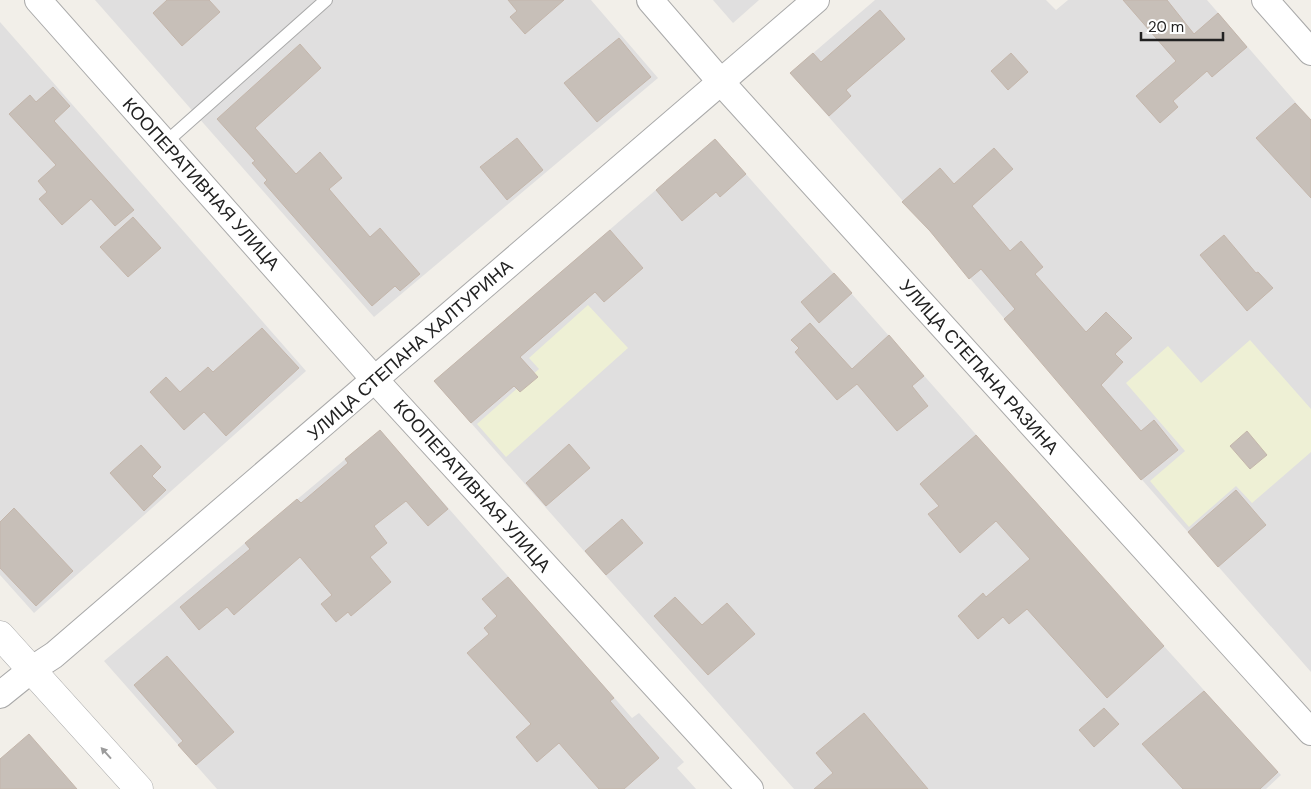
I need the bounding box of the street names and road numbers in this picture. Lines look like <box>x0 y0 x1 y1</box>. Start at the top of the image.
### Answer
street label: КООПЕРАТИВНАЯ УЛИЦА <box>117 93 285 275</box>
street label: УЛИЦА СТЕПАНА ХАЛТУРИНА <box>302 254 518 446</box>
street label: УЛИЦА СТЕПАНА РАЗИНА <box>894 275 1064 459</box>
street label: КООПЕРАТИВНАЯ УЛИЦА <box>388 395 556 577</box>

